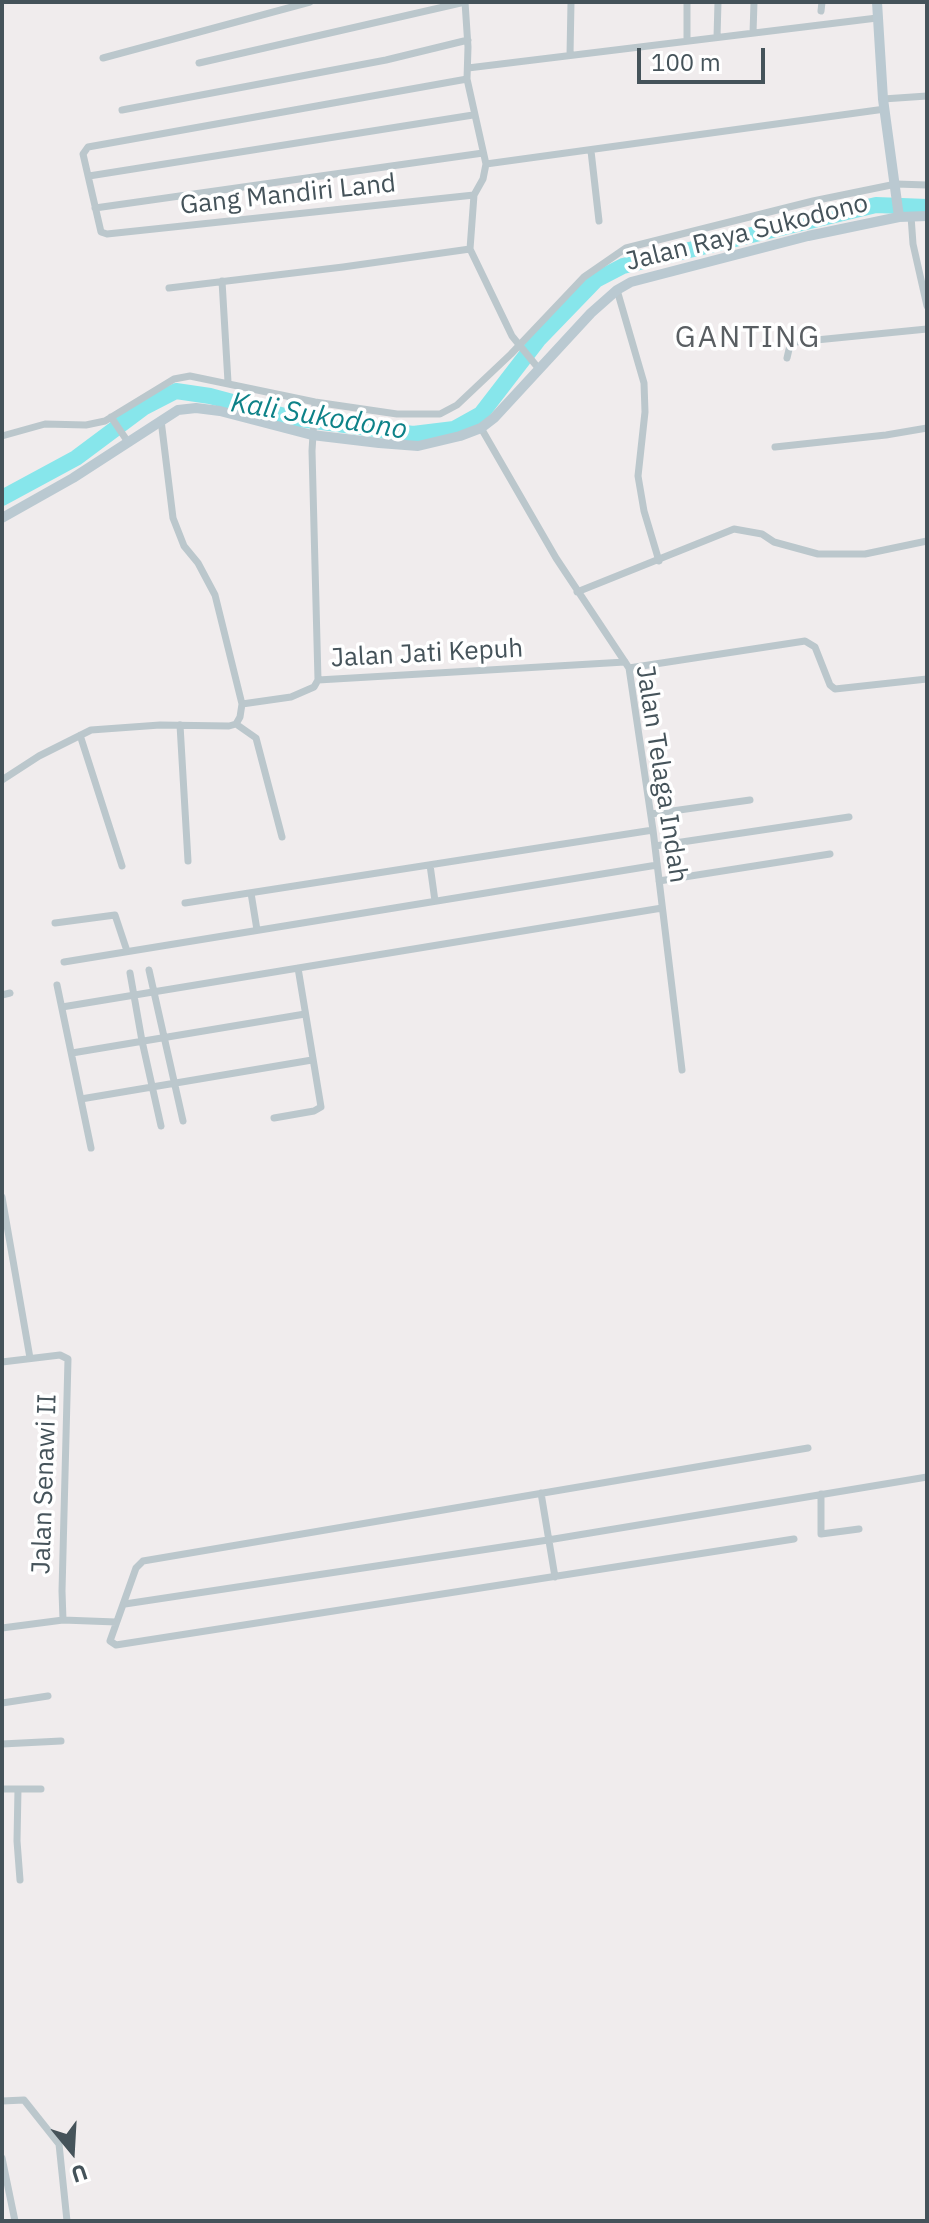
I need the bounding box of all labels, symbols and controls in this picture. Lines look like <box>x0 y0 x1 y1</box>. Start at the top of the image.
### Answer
scale bar <box>641 32 769 82</box>
text: 100 m <box>651 46 721 78</box>
street label: Gang Mandiri Land <box>179 168 397 222</box>
street label: Jalan Raya Sukodono <box>623 188 871 278</box>
district label: GANTING <box>675 320 821 356</box>
water label: Kali Sukodono <box>228 386 410 448</box>
street label: Jalan Jati Kepuh <box>330 633 524 675</box>
street label: Jalan Telaga Indah <box>628 663 694 885</box>
street label: Jalan Senawi II <box>26 1393 64 1575</box>
north arrow <box>32 2111 112 2191</box>
text: U <box>68 2158 91 2190</box>

